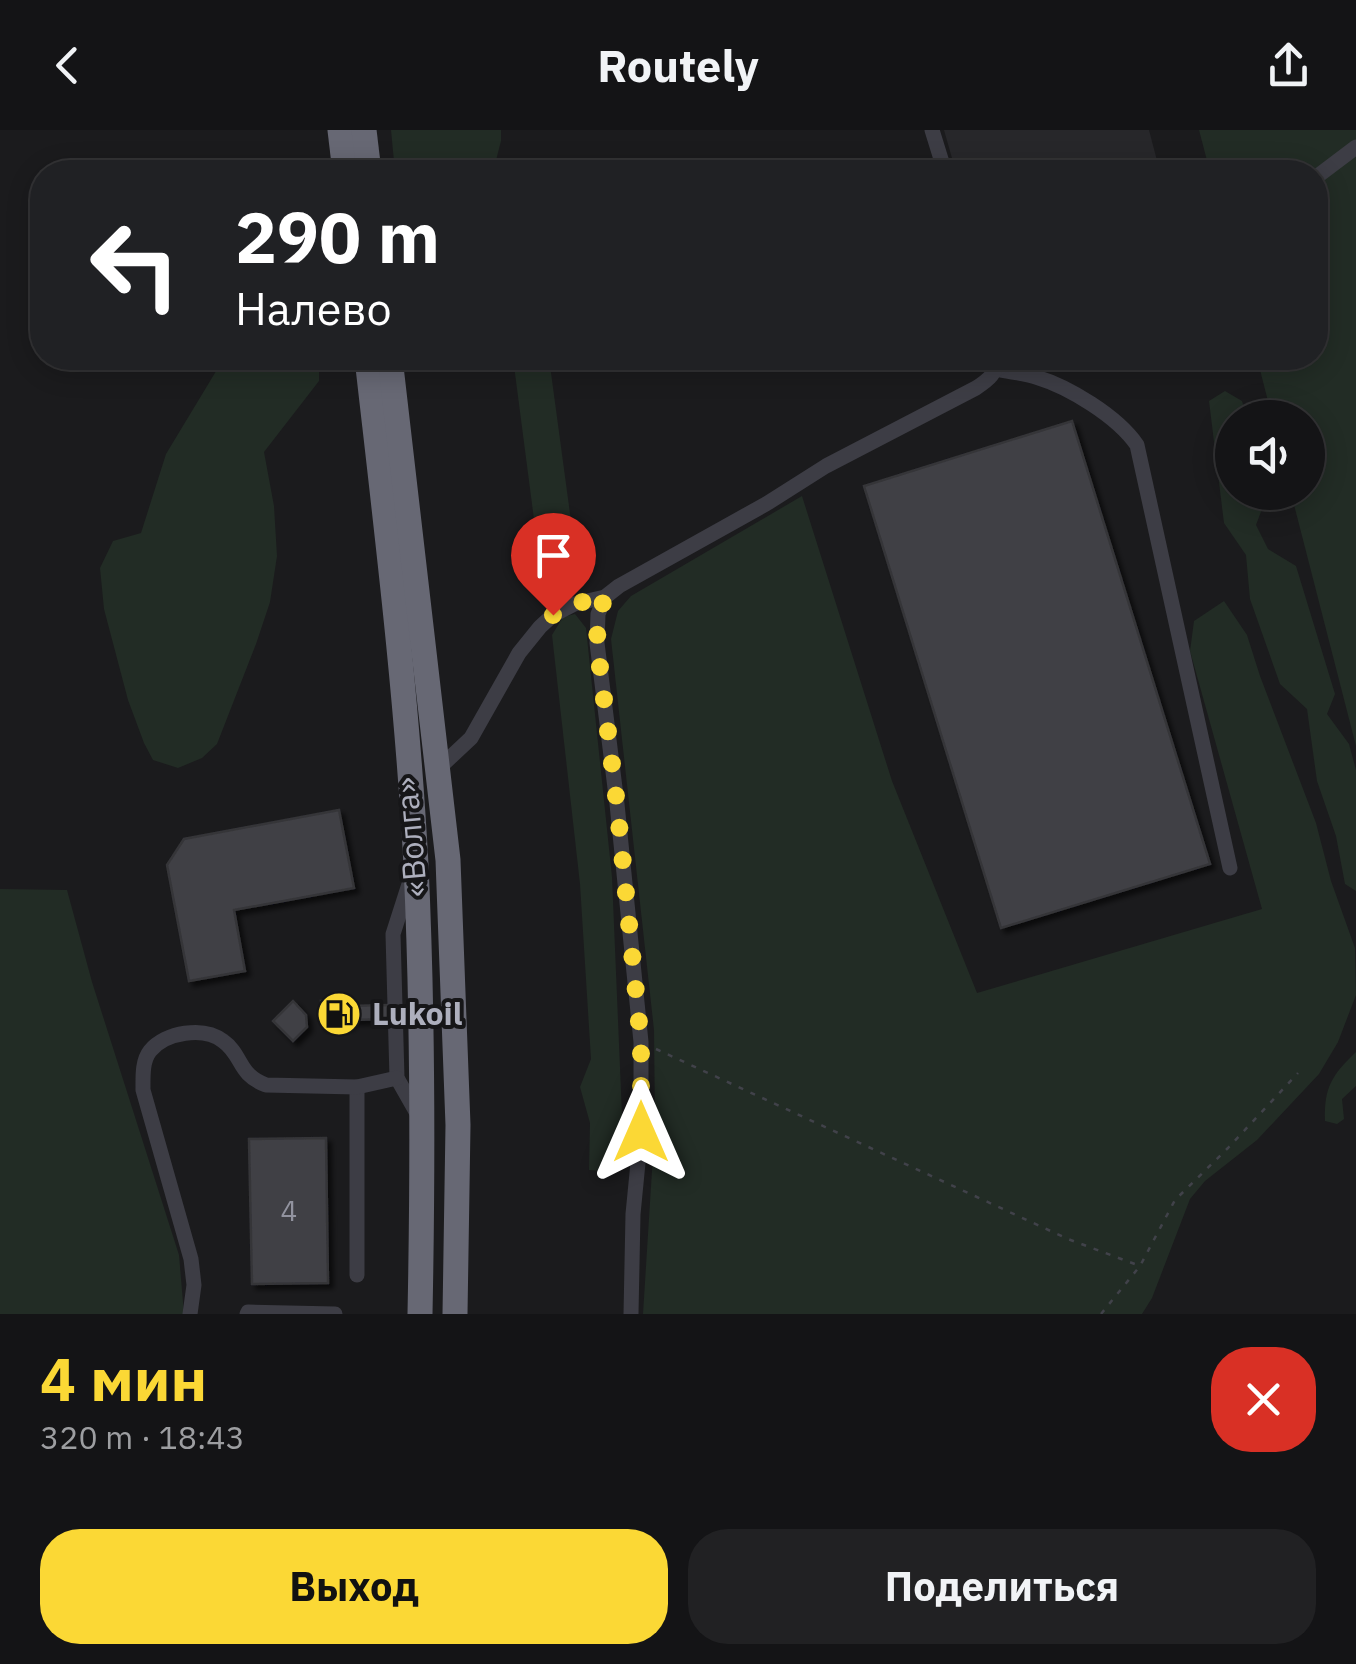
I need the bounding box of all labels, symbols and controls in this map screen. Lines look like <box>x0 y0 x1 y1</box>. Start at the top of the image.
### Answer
text: Routely <box>597 36 759 94</box>
icon: back <box>40 38 95 93</box>
icon: share <box>1261 38 1316 93</box>
text: 290 m <box>235 191 440 282</box>
icon: left <box>70 200 200 330</box>
text: Налево <box>235 279 392 337</box>
map controls <box>1215 400 1325 510</box>
button: sound <box>1215 400 1325 510</box>
pin <box>511 513 596 616</box>
icon: arrive <box>526 528 581 583</box>
street label: «Волга» <box>384 775 436 899</box>
fuel station icon: Lukoil <box>316 991 362 1037</box>
place label: Lukoil <box>372 992 463 1034</box>
position arrow <box>589 1080 693 1184</box>
house number: 4 <box>281 1192 297 1229</box>
text: 4 мин <box>40 1339 207 1418</box>
button: close <box>1211 1347 1316 1452</box>
text: 320 m · 18:43 <box>40 1416 245 1458</box>
button: Выход <box>40 1529 668 1644</box>
button: Поделиться <box>688 1529 1316 1644</box>

